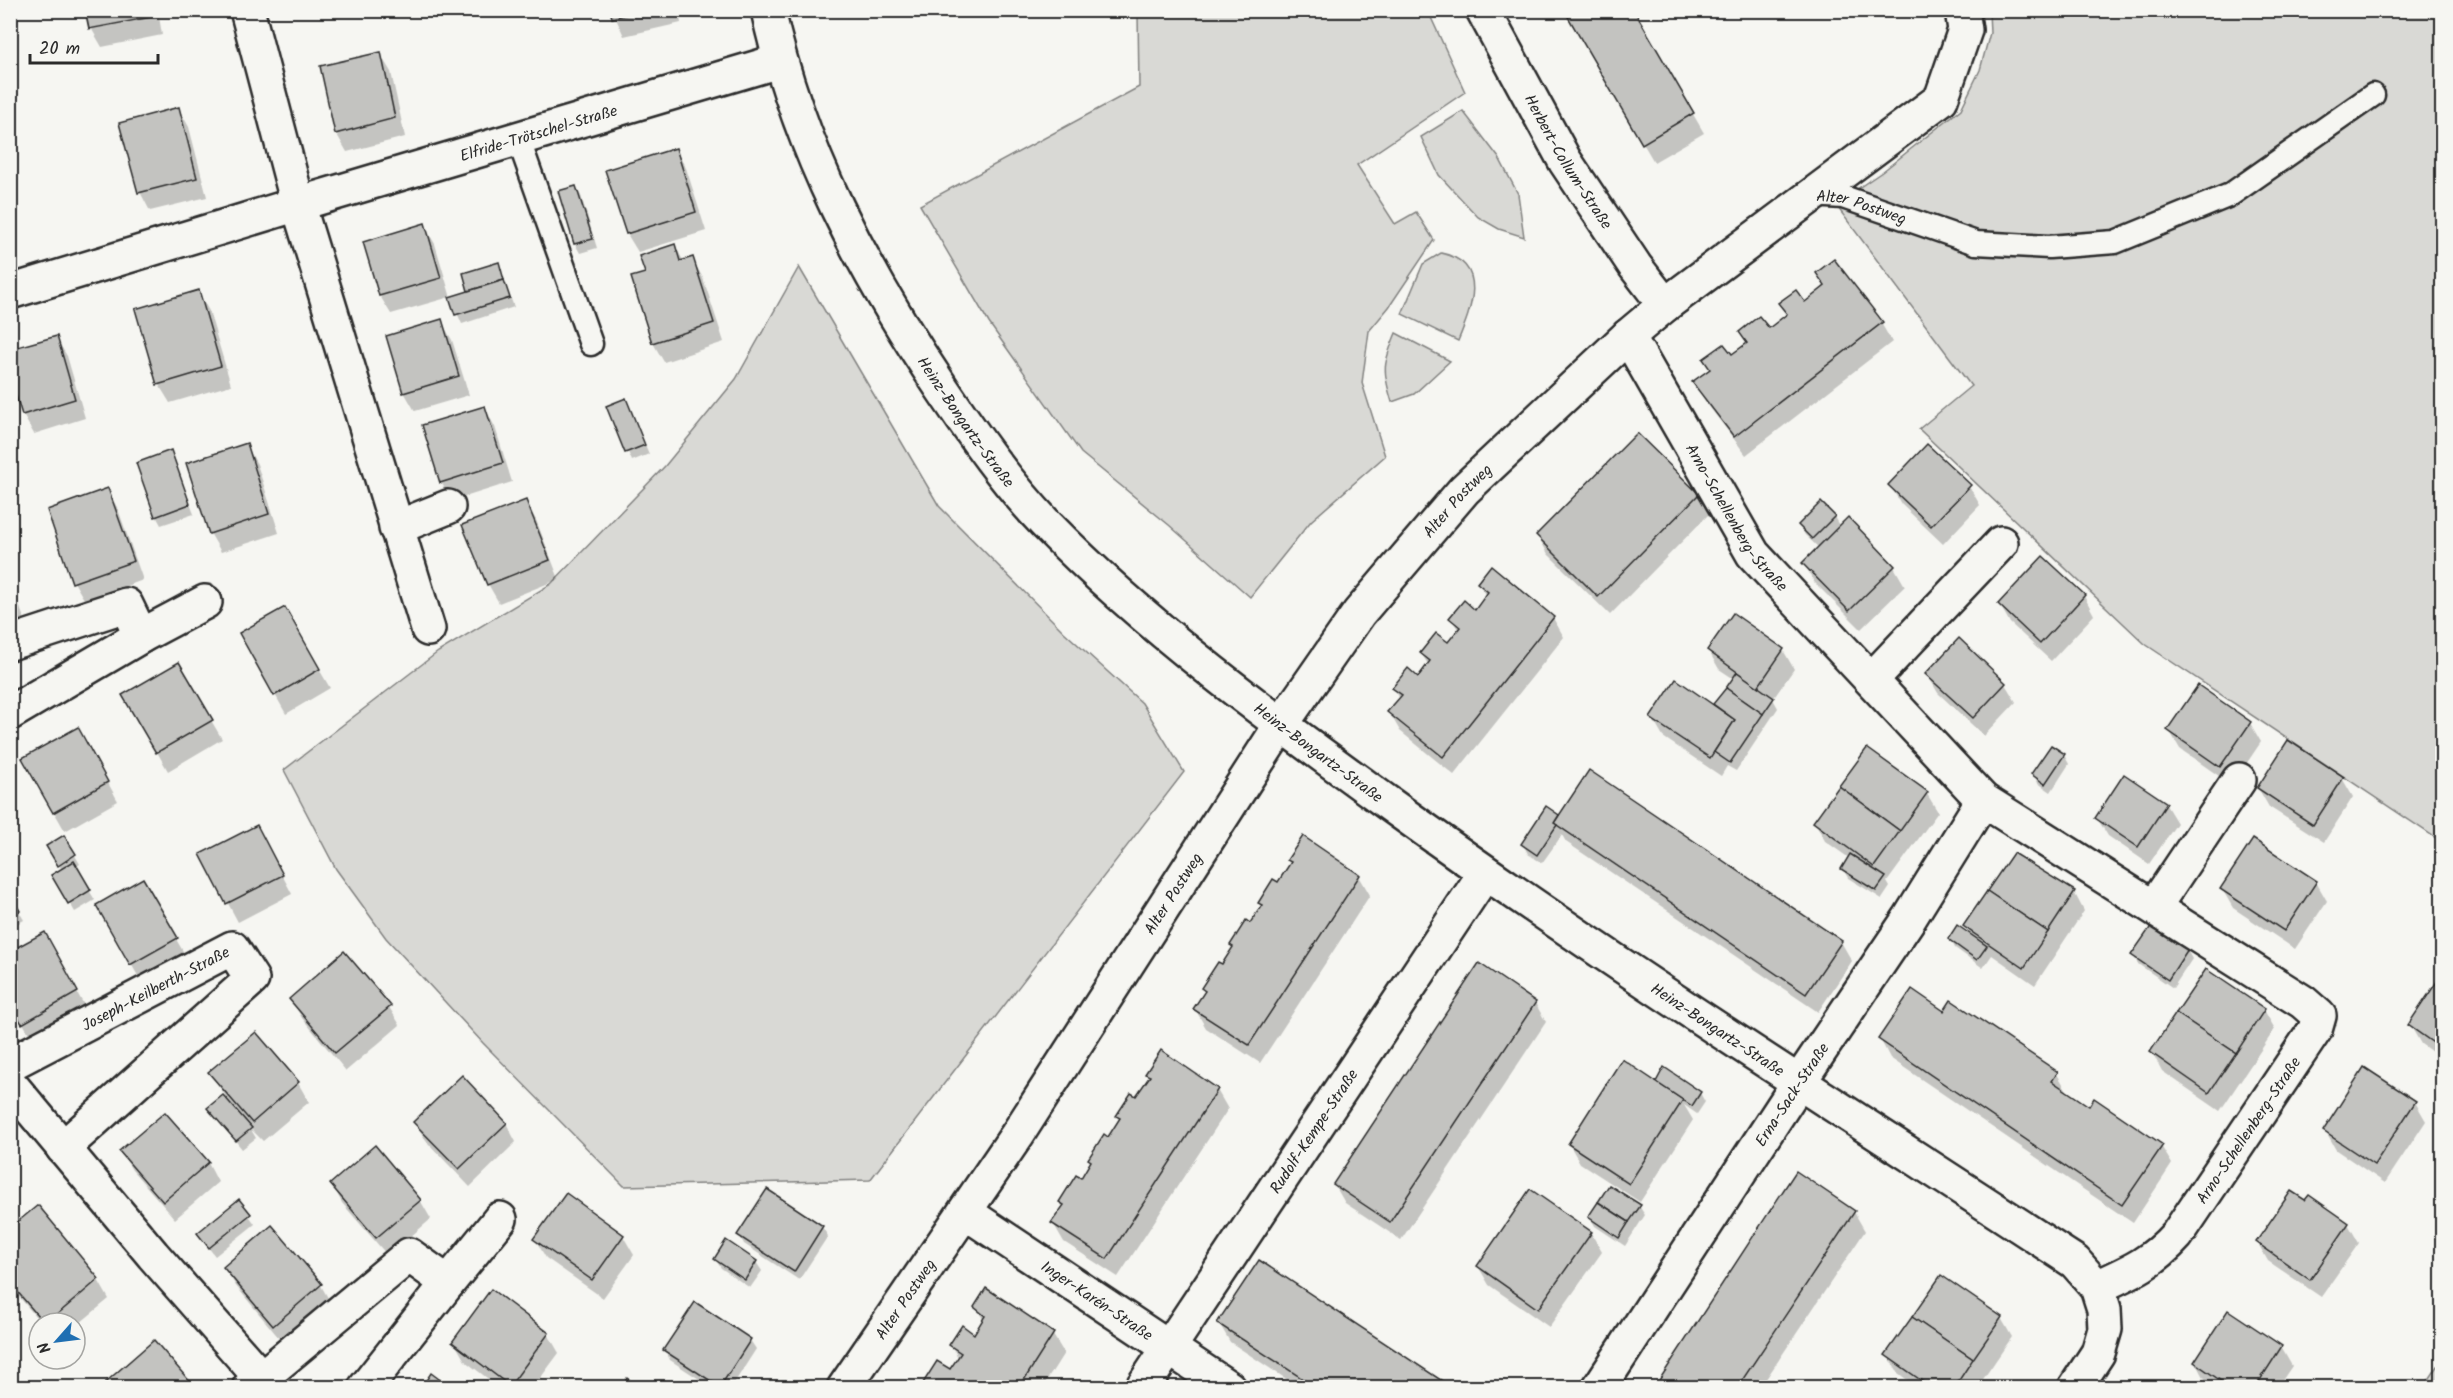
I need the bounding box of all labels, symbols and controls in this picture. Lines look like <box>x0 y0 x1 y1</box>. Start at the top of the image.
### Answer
scale bar <box>30 27 158 65</box>
text: 20 m <box>39 35 80 64</box>
street label: Herbert-Collum-Straße <box>1517 90 1618 235</box>
street label: Elfride-Trötschel-Straße <box>457 99 621 169</box>
street label: Alter Postweg <box>1815 184 1910 232</box>
street label: Heinz-Bongartz-Straße <box>910 352 1020 494</box>
street label: Arno-Schellenberg-Straße <box>1678 439 1793 598</box>
street label: Alter Postweg <box>1417 458 1499 544</box>
street label: Heinz-Bongartz-Straße <box>1248 697 1388 810</box>
street label: Alter Postweg <box>1138 848 1210 940</box>
street label: Joseph-Keilberth-Straße <box>78 940 234 1038</box>
street label: Heinz-Bongartz-Straße <box>1645 977 1789 1084</box>
street label: Erna-Sack-Straße <box>1749 1038 1836 1152</box>
street label: Arno-Schellenberg-Straße <box>2191 1052 2308 1210</box>
street label: Rudolf-Kempe-Straße <box>1264 1064 1365 1199</box>
street label: Alter Postweg <box>870 1254 943 1345</box>
street label: Inger-Karén-Straße <box>1035 1255 1158 1348</box>
north arrow <box>27 1311 87 1371</box>
text: N <box>32 1337 58 1358</box>

